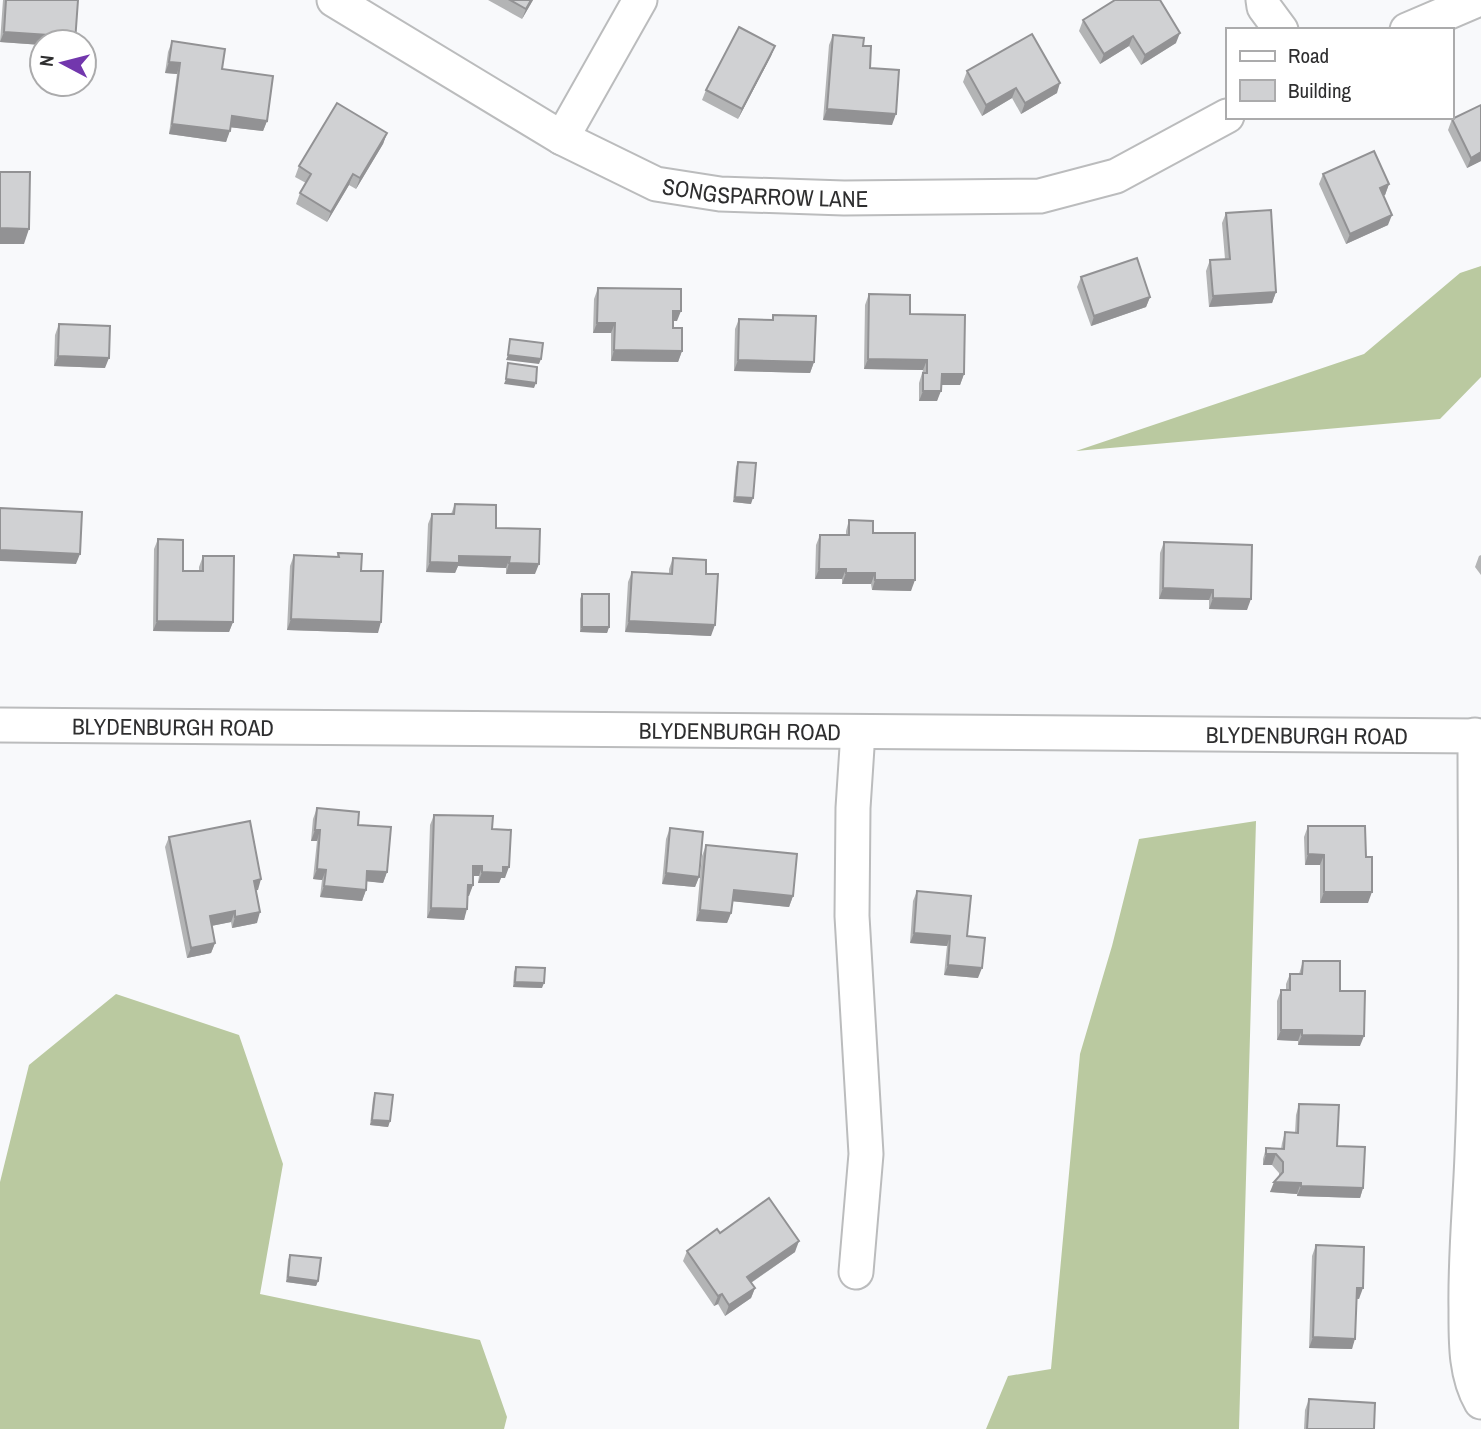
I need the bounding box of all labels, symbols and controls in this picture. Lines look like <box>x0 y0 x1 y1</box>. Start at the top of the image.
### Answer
north arrow <box>28 28 98 98</box>
legend <box>1226 28 1453 119</box>
text: Road <box>1288 41 1329 70</box>
text: N <box>33 54 60 68</box>
text: Building <box>1288 76 1352 105</box>
street label: SONGSPARROW LANE <box>660 170 868 214</box>
street label: BLYDENBURGH ROAD <box>72 710 274 743</box>
street label: BLYDENBURGH ROAD <box>639 714 841 747</box>
street label: BLYDENBURGH ROAD <box>1206 718 1408 751</box>

